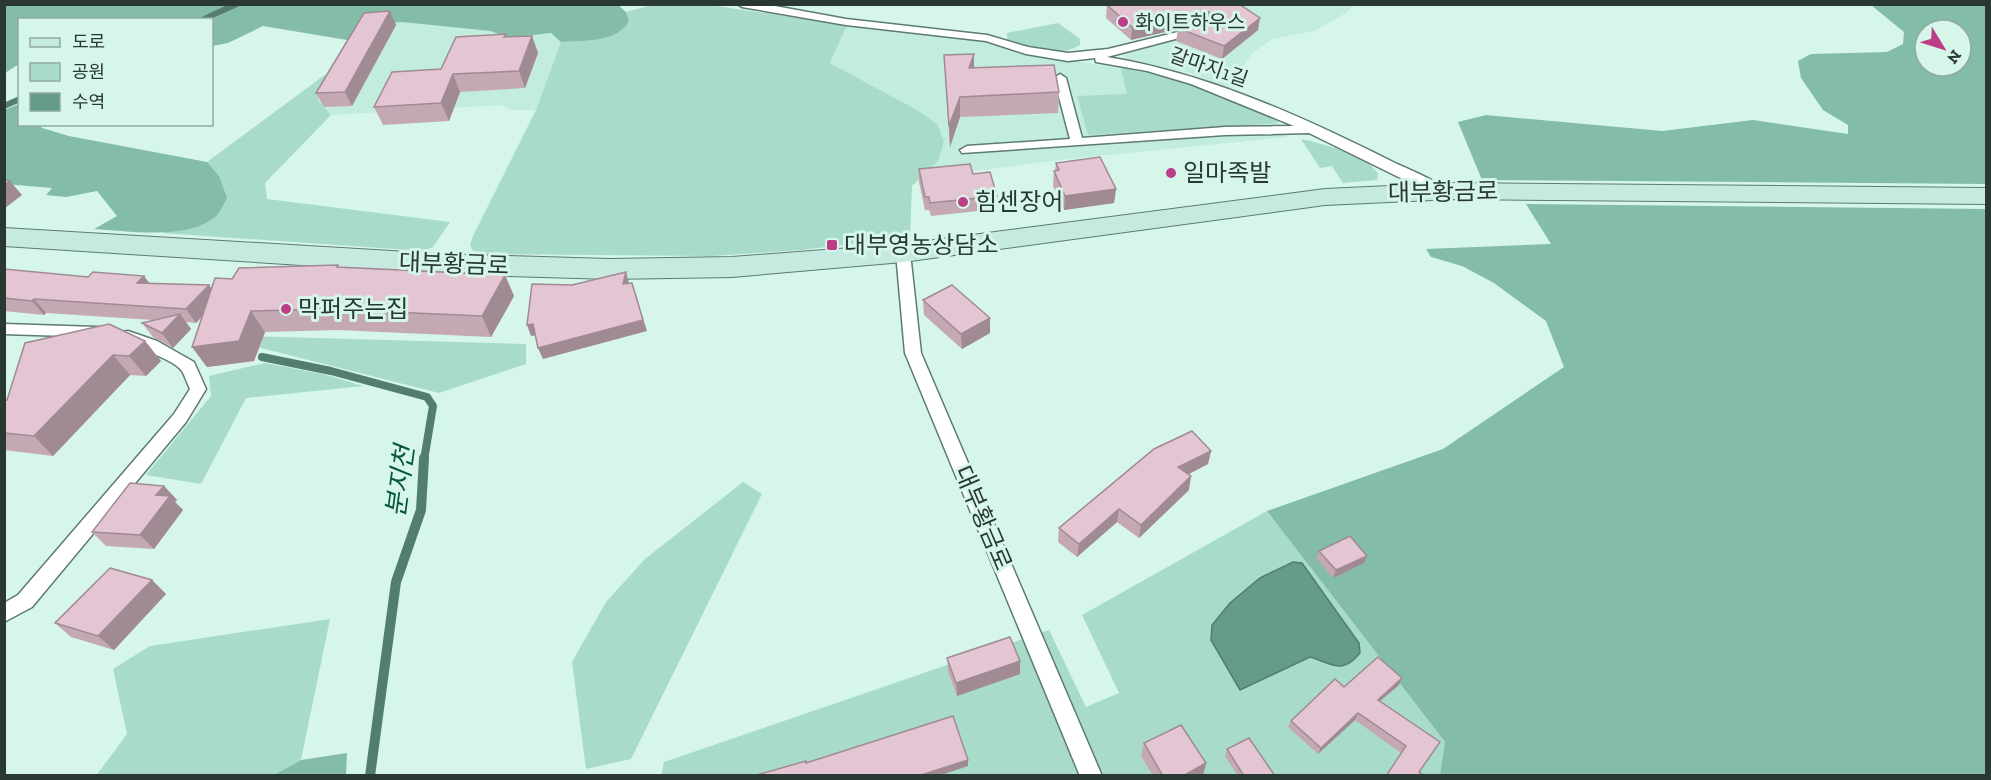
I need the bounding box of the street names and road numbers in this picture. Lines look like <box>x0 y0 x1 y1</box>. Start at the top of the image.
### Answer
street label: 갈마지1길 <box>1167 42 1251 92</box>
street label: 대부황금로 <box>1388 176 1498 207</box>
street label: 대부황금로 <box>398 247 510 280</box>
street label: 대부황금로 <box>949 461 1018 574</box>

